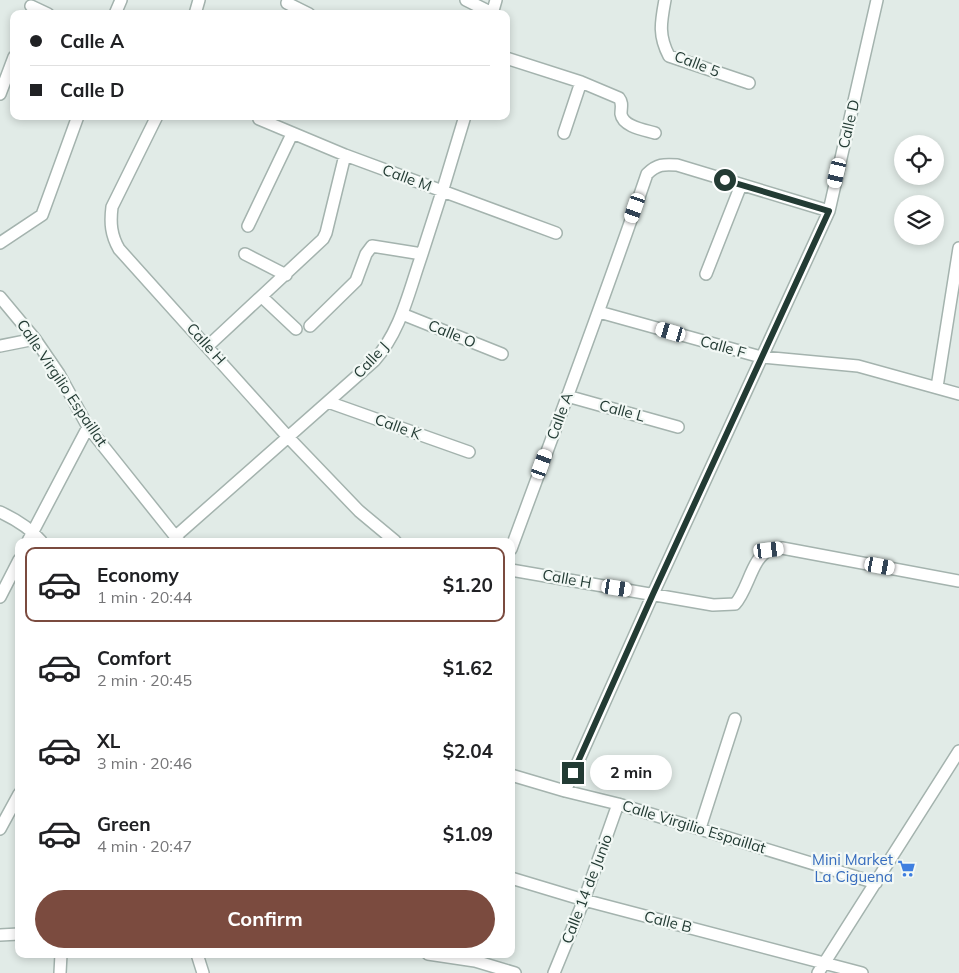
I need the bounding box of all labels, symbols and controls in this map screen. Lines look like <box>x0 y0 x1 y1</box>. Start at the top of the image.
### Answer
text: Calle A <box>60 29 124 53</box>
street label: Calle 5 <box>672 46 723 81</box>
text: Calle D <box>60 78 124 102</box>
street label: Calle D <box>834 98 863 150</box>
map controls <box>894 135 944 245</box>
button: locate <box>894 135 944 185</box>
car <box>826 157 847 189</box>
street label: Calle M <box>380 160 434 195</box>
route start <box>714 169 736 191</box>
car <box>623 191 646 225</box>
button: layers <box>894 195 944 245</box>
street label: Calle O <box>426 315 479 352</box>
street label: Calle Virgilio Espaillat <box>13 316 112 450</box>
street label: Calle H <box>183 319 230 369</box>
car <box>654 321 687 343</box>
street label: Calle F <box>698 331 748 362</box>
street label: Calle J <box>349 337 392 382</box>
street label: Calle A <box>542 389 577 442</box>
street label: Calle L <box>597 395 647 426</box>
street label: Calle K <box>372 409 424 444</box>
car <box>529 447 554 481</box>
car <box>753 541 784 559</box>
car <box>863 556 896 576</box>
icon: car <box>37 562 82 607</box>
text: Economy <box>97 563 179 587</box>
street label: Calle H <box>541 565 593 592</box>
text: $1.20 <box>443 573 493 597</box>
car <box>601 578 632 598</box>
text: 1 min · 20:44 <box>97 587 192 607</box>
icon: car <box>37 645 82 690</box>
text: Comfort <box>97 646 171 670</box>
text: $1.62 <box>443 656 493 680</box>
text: 2 min · 20:45 <box>97 670 192 690</box>
icon: car <box>37 728 82 773</box>
text: XL <box>97 729 120 753</box>
text: $2.04 <box>443 739 493 763</box>
text: 3 min · 20:46 <box>97 753 192 773</box>
callout: 2 min <box>590 756 673 790</box>
route end <box>562 762 584 784</box>
text: 2 min <box>610 762 652 782</box>
street label: Calle Virgilio Espaillat <box>620 796 768 857</box>
icon: car <box>37 811 82 856</box>
text: Green <box>97 812 151 836</box>
text: $1.09 <box>443 822 493 846</box>
street label: Calle 14 de Junio <box>557 831 616 946</box>
text: 4 min · 20:47 <box>97 836 192 856</box>
place label: Mini Market La Ciguena <box>812 850 893 886</box>
supermarket icon: Mini Market La Ciguena <box>897 859 917 879</box>
button: Confirm <box>35 890 495 948</box>
street label: Calle B <box>642 906 694 937</box>

